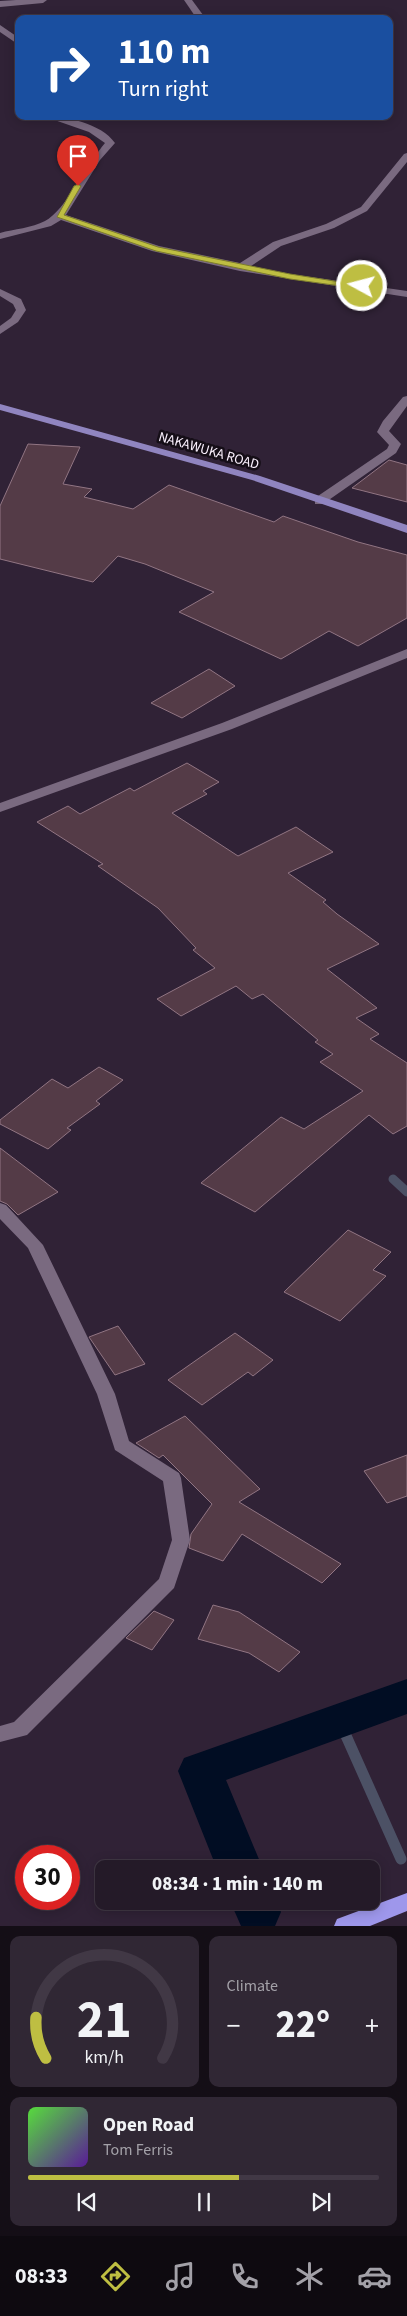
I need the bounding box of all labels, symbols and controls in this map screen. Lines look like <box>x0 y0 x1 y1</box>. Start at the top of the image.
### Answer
text: 110 m <box>118 27 210 77</box>
icon: right <box>35 35 100 100</box>
text: Turn right <box>118 73 208 105</box>
pin <box>57 135 99 186</box>
icon: arrive <box>64 142 92 170</box>
position arrow <box>335 259 387 311</box>
street label: NAKAWUKA ROAD <box>156 427 261 475</box>
speed limit sign: 30 <box>15 1845 80 1910</box>
text: 08:34 · 1 min · 140 m <box>152 1871 323 1898</box>
text: Climate <box>227 1975 278 1997</box>
text: 21 <box>77 1984 132 2058</box>
text: 22° <box>275 1998 330 2052</box>
text: − <box>227 2006 240 2046</box>
text: + <box>365 2006 379 2046</box>
text: km/h <box>84 2045 124 2070</box>
text: Open Road <box>103 2112 194 2139</box>
text: Tom Ferris <box>103 2139 173 2161</box>
icon: previous <box>73 2188 101 2216</box>
icon: pause <box>190 2188 218 2216</box>
icon: next <box>307 2188 335 2216</box>
icon: directions <box>98 2259 133 2294</box>
icon: music <box>163 2259 198 2294</box>
icon: phone <box>227 2259 262 2294</box>
icon: climate <box>292 2259 327 2294</box>
icon: car <box>357 2259 392 2294</box>
text: 08:33 <box>15 2260 68 2292</box>

